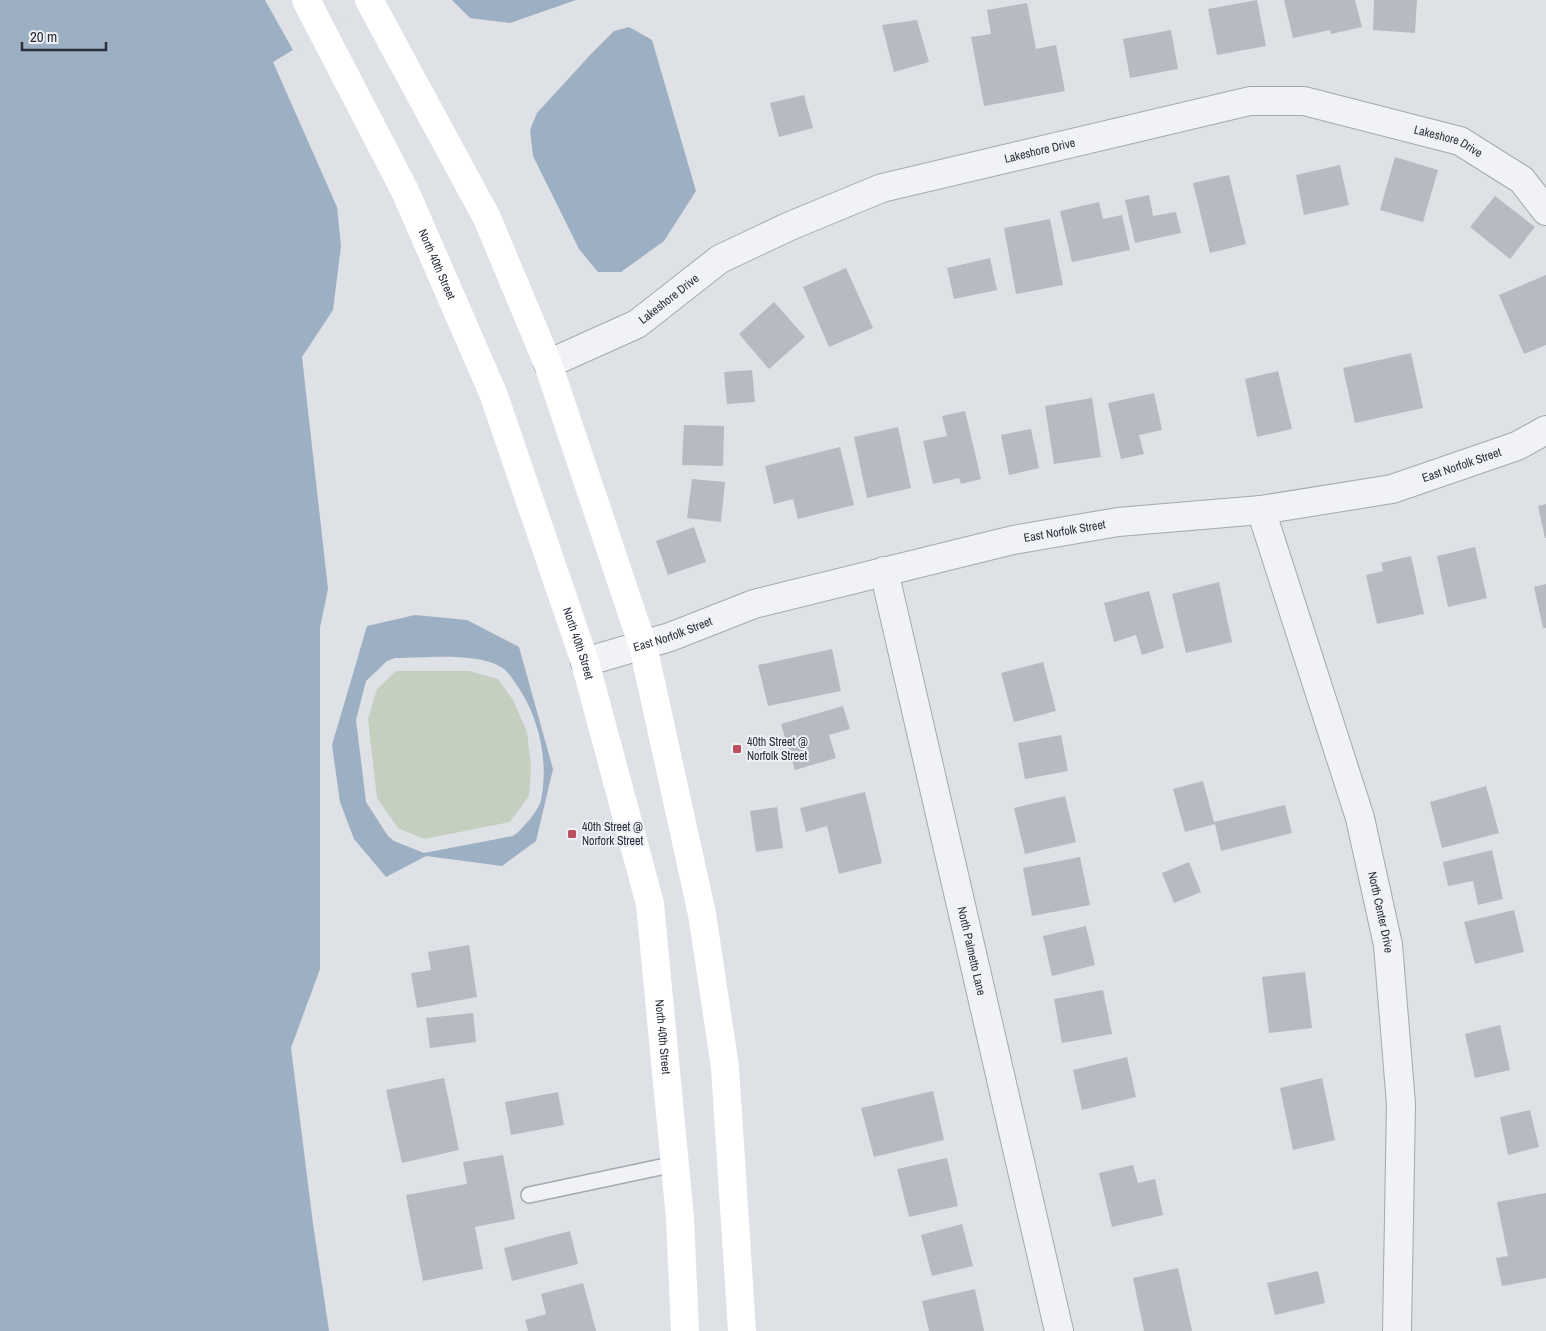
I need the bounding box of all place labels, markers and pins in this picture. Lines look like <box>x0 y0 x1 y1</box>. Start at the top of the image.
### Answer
place label: 40th Street @ Norfolk Street <box>747 734 808 764</box>
marker: 40th Street @ Norfolk Street <box>731 743 743 755</box>
place label: 40th Street @ Norfork Street <box>582 819 644 849</box>
marker: 40th Street @ Norfork Street <box>566 828 578 840</box>

